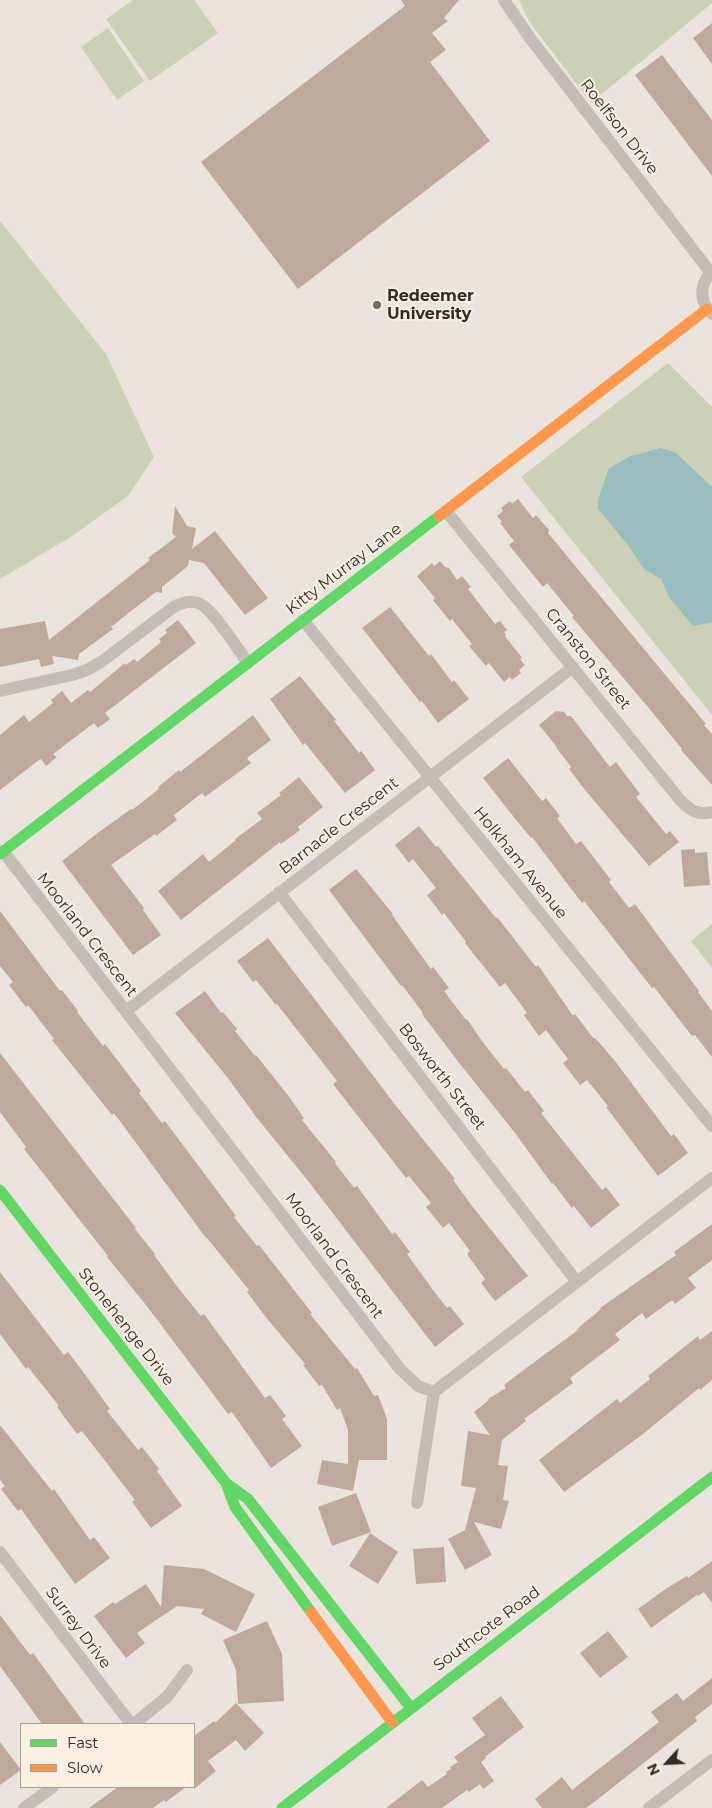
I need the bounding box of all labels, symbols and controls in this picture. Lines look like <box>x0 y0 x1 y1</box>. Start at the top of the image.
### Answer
street label: Roelfson Drive <box>576 75 662 179</box>
place label: Redeemer University <box>387 286 474 324</box>
marker: Redeemer University <box>371 299 383 311</box>
street label: Kitty Murray Lane <box>282 519 406 619</box>
street label: Cranston Street <box>541 604 635 714</box>
street label: Barnacle Crescent <box>276 774 402 878</box>
street label: Holkham Avenue <box>469 803 571 923</box>
street label: Moorland Crescent <box>33 869 141 1001</box>
street label: Bosworth Street <box>394 1020 490 1134</box>
street label: Moorland Crescent <box>281 1189 387 1323</box>
street label: Stonehenge Drive <box>74 1264 178 1390</box>
street label: Surrey Drive <box>41 1583 115 1673</box>
street label: Southcote Road <box>430 1583 544 1675</box>
legend <box>20 1723 195 1788</box>
text: Fast <box>67 1733 98 1752</box>
north arrow <box>642 1738 692 1788</box>
text: Slow <box>67 1758 103 1777</box>
text: N <box>643 1760 664 1778</box>

